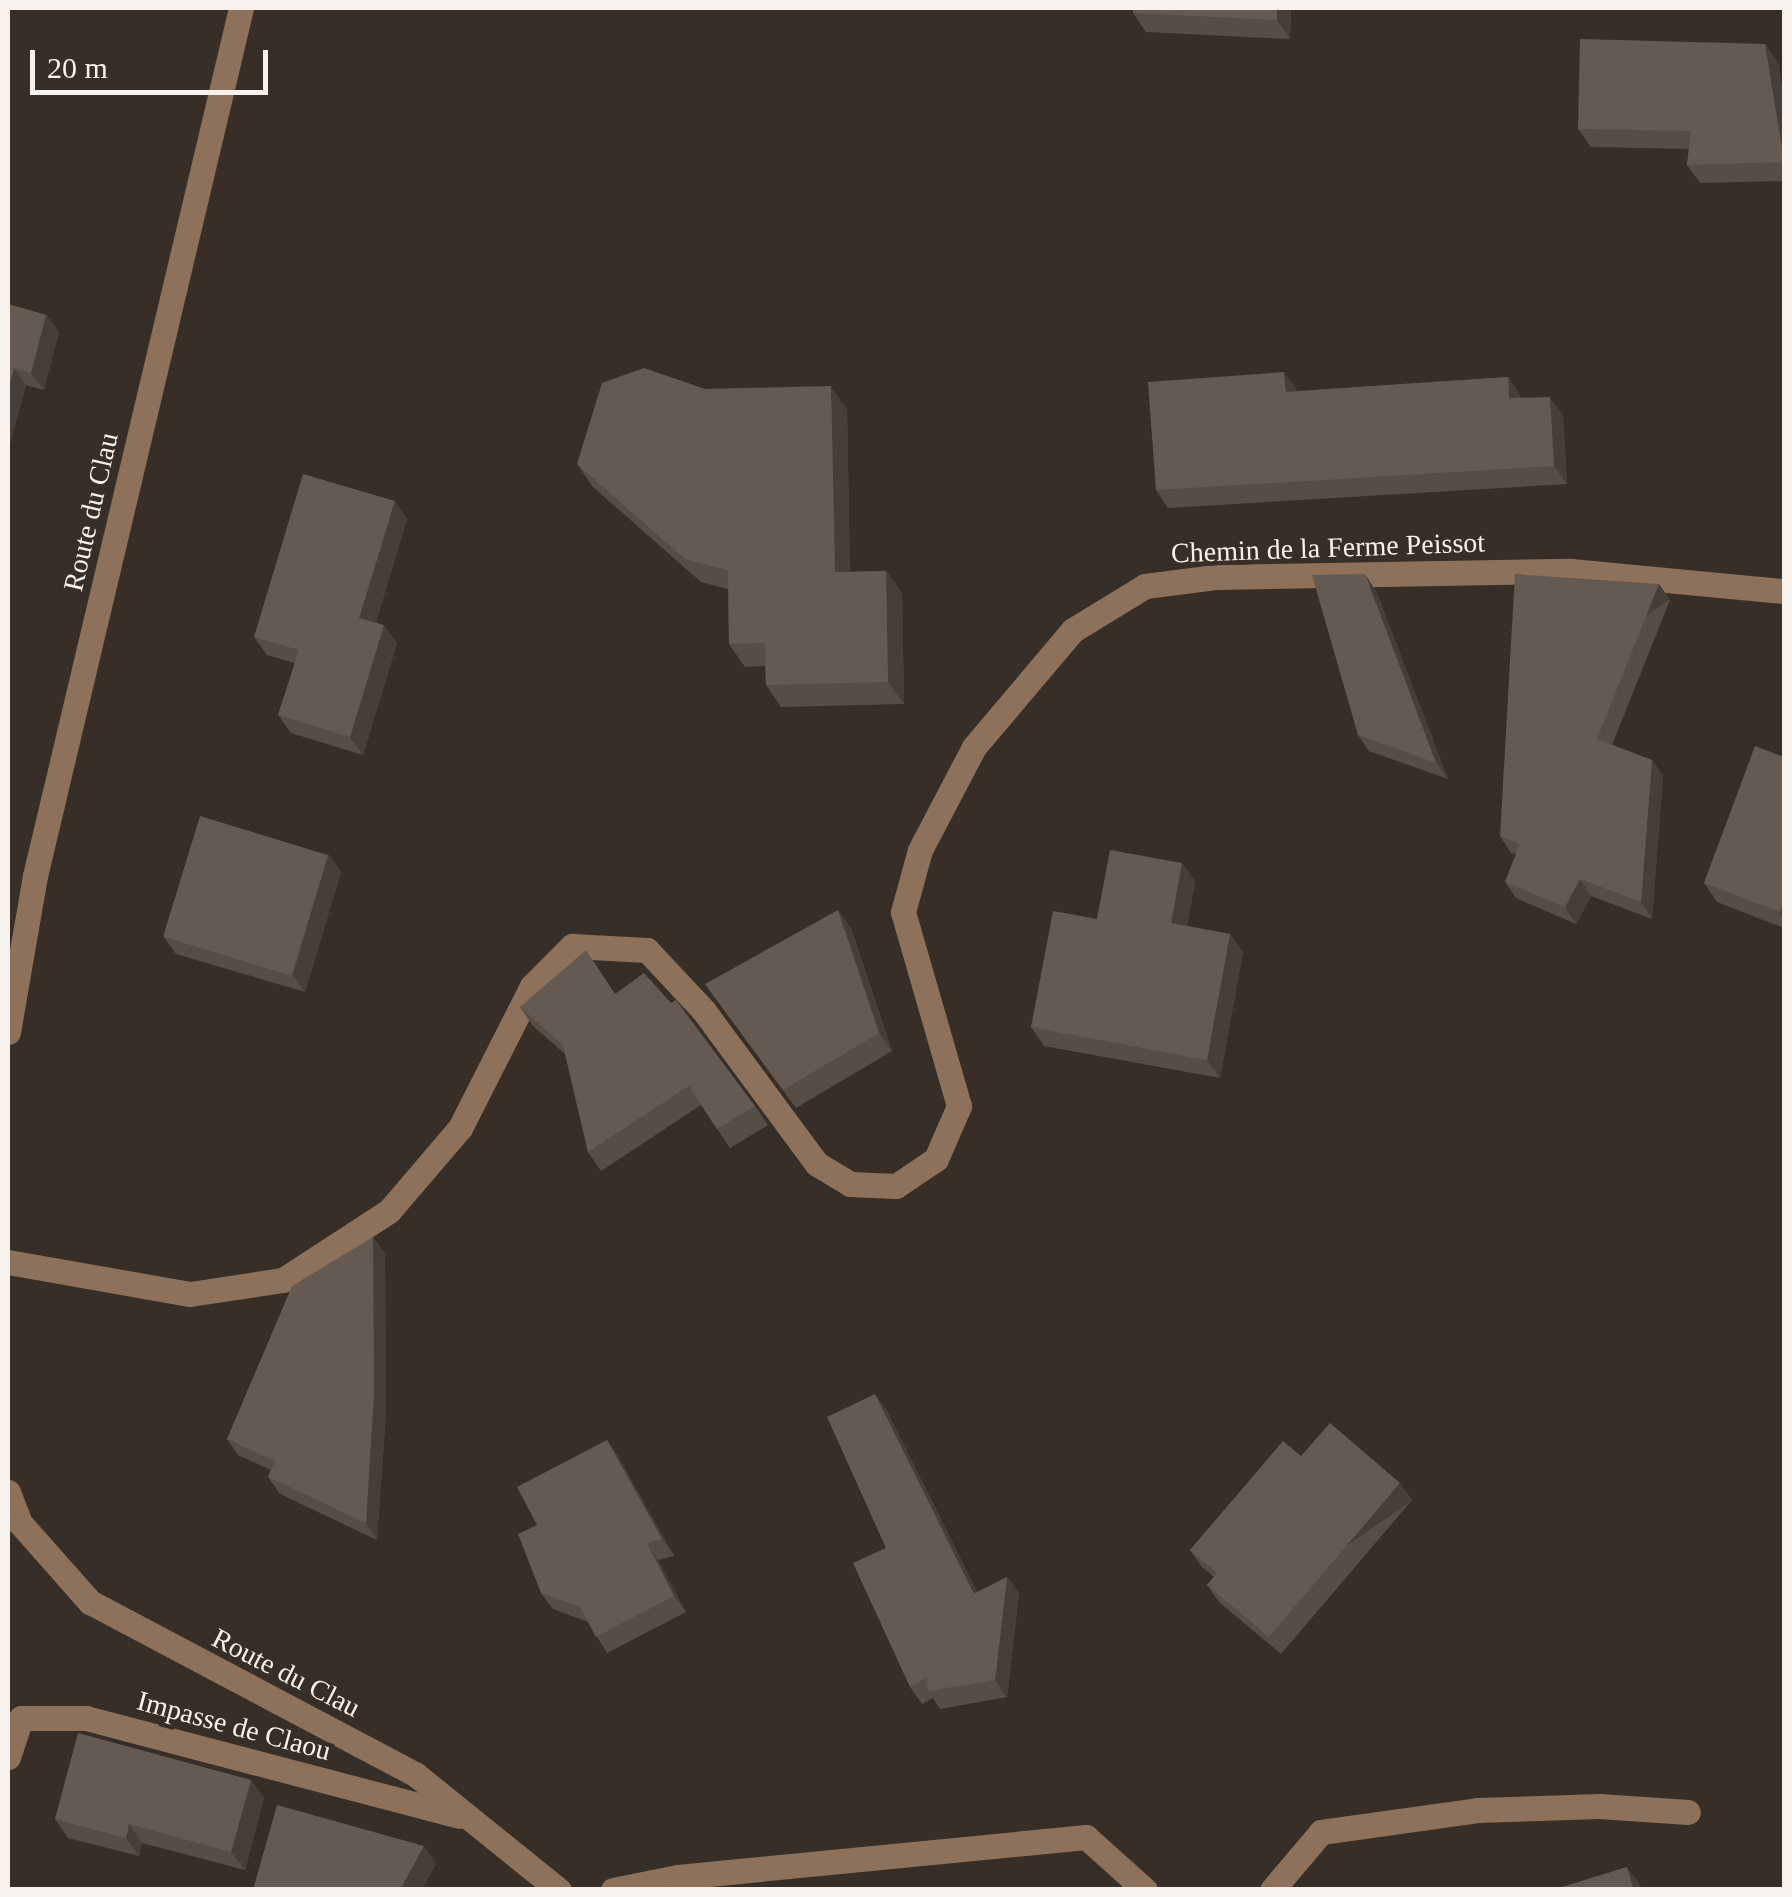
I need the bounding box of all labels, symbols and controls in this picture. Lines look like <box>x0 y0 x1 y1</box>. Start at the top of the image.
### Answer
scale bar <box>35 30 272 92</box>
text: 20 m <box>47 51 108 84</box>
street label: Route du Clau <box>56 429 126 595</box>
street label: Chemin de la Ferme Peissot <box>1170 526 1486 570</box>
street label: Route du Clau <box>206 1621 366 1725</box>
street label: Impasse de Claou <box>134 1684 334 1768</box>

